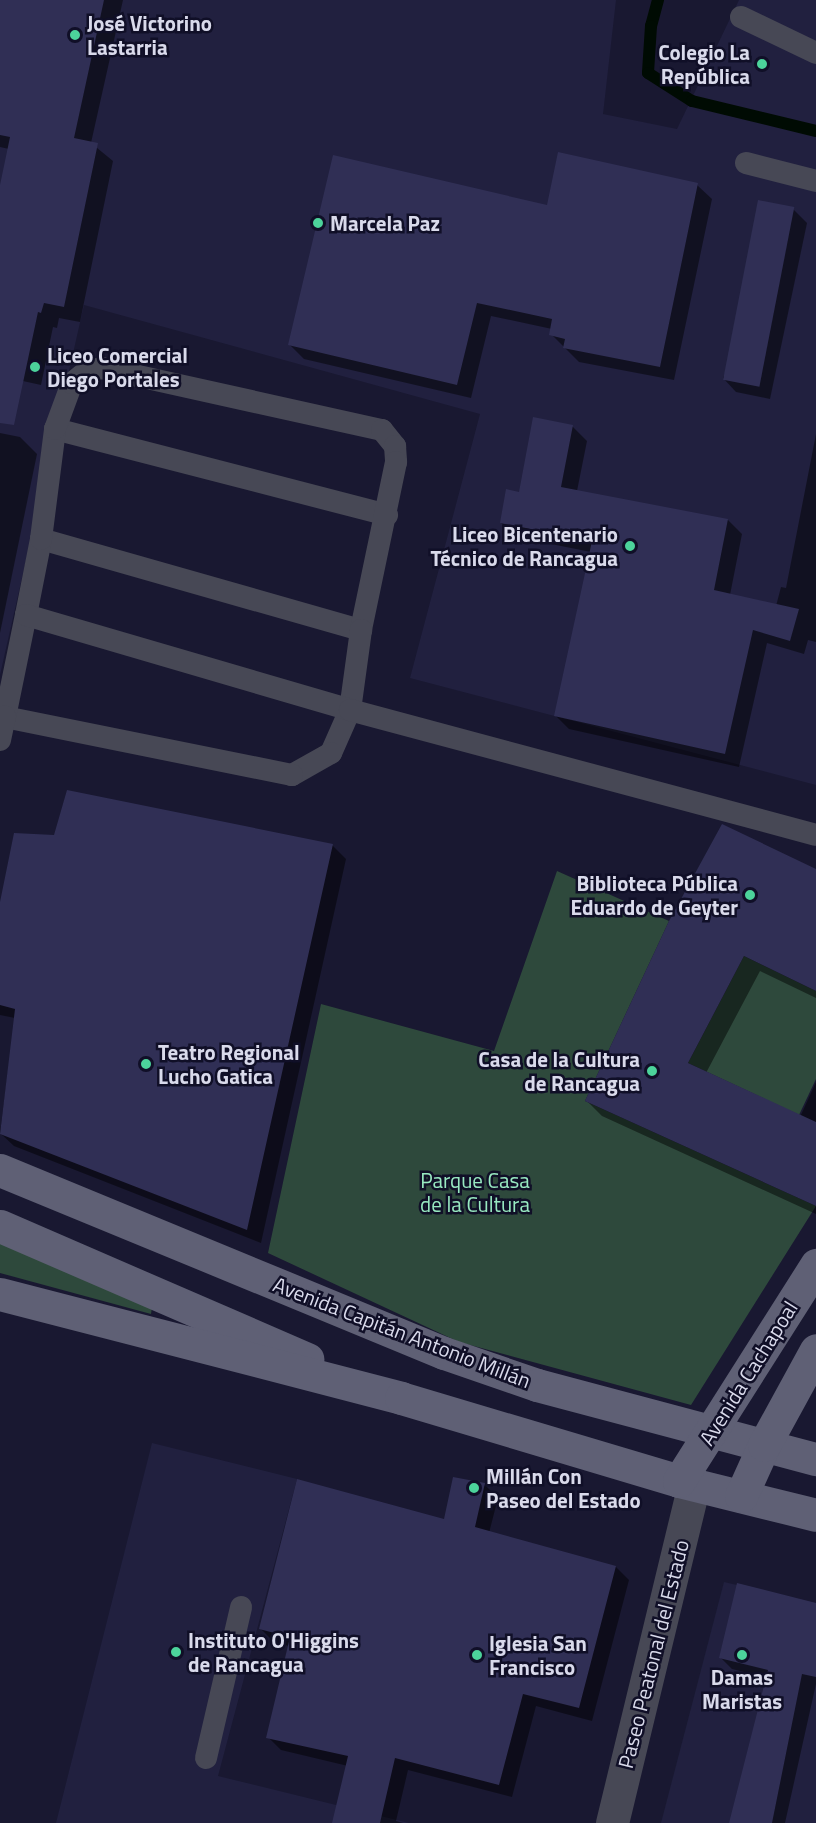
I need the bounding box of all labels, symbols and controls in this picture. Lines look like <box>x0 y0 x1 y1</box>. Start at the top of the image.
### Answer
place label: José Victorino Lastarria <box>87 10 212 60</box>
marker: José Victorino Lastarria <box>68 28 82 42</box>
place label: Colegio La República <box>658 39 750 89</box>
marker: Colegio La República <box>755 57 769 71</box>
place label: Marcela Paz <box>330 210 440 236</box>
marker: Marcela Paz <box>311 216 325 230</box>
place label: Liceo Comercial Diego Portales <box>47 342 188 392</box>
marker: Liceo Comercial Diego Portales <box>28 360 42 374</box>
place label: Liceo Bicentenario Técnico de Rancagua <box>430 521 618 571</box>
marker: Liceo Bicentenario Técnico de Rancagua <box>623 539 637 553</box>
place label: Biblioteca Pública Eduardo de Geyter <box>571 870 738 920</box>
marker: Biblioteca Pública Eduardo de Geyter <box>743 888 757 902</box>
place label: Teatro Regional Lucho Gatica <box>158 1039 300 1089</box>
place label: Casa de la Cultura de Rancagua <box>478 1046 640 1096</box>
marker: Teatro Regional Lucho Gatica <box>139 1057 153 1071</box>
marker: Casa de la Cultura de Rancagua <box>645 1064 659 1078</box>
park label: Parque Casa de la Cultura <box>420 1167 530 1217</box>
street label: Avenida Capitán Antonio Millán <box>270 1271 534 1393</box>
street label: Avenida Cachapoal <box>694 1296 802 1450</box>
place label: Millán Con Paseo del Estado <box>486 1463 641 1513</box>
marker: Millán Con Paseo del Estado <box>467 1481 481 1495</box>
street label: Paseo Peatonal del Estado <box>612 1537 694 1771</box>
place label: Instituto O'Higgins de Rancagua <box>188 1627 359 1677</box>
place label: Iglesia San Francisco <box>489 1630 587 1680</box>
marker: Instituto O'Higgins de Rancagua <box>169 1645 183 1659</box>
marker: Iglesia San Francisco <box>470 1648 484 1662</box>
marker: Damas Maristas <box>735 1648 749 1662</box>
place label: Damas Maristas <box>702 1664 782 1714</box>

